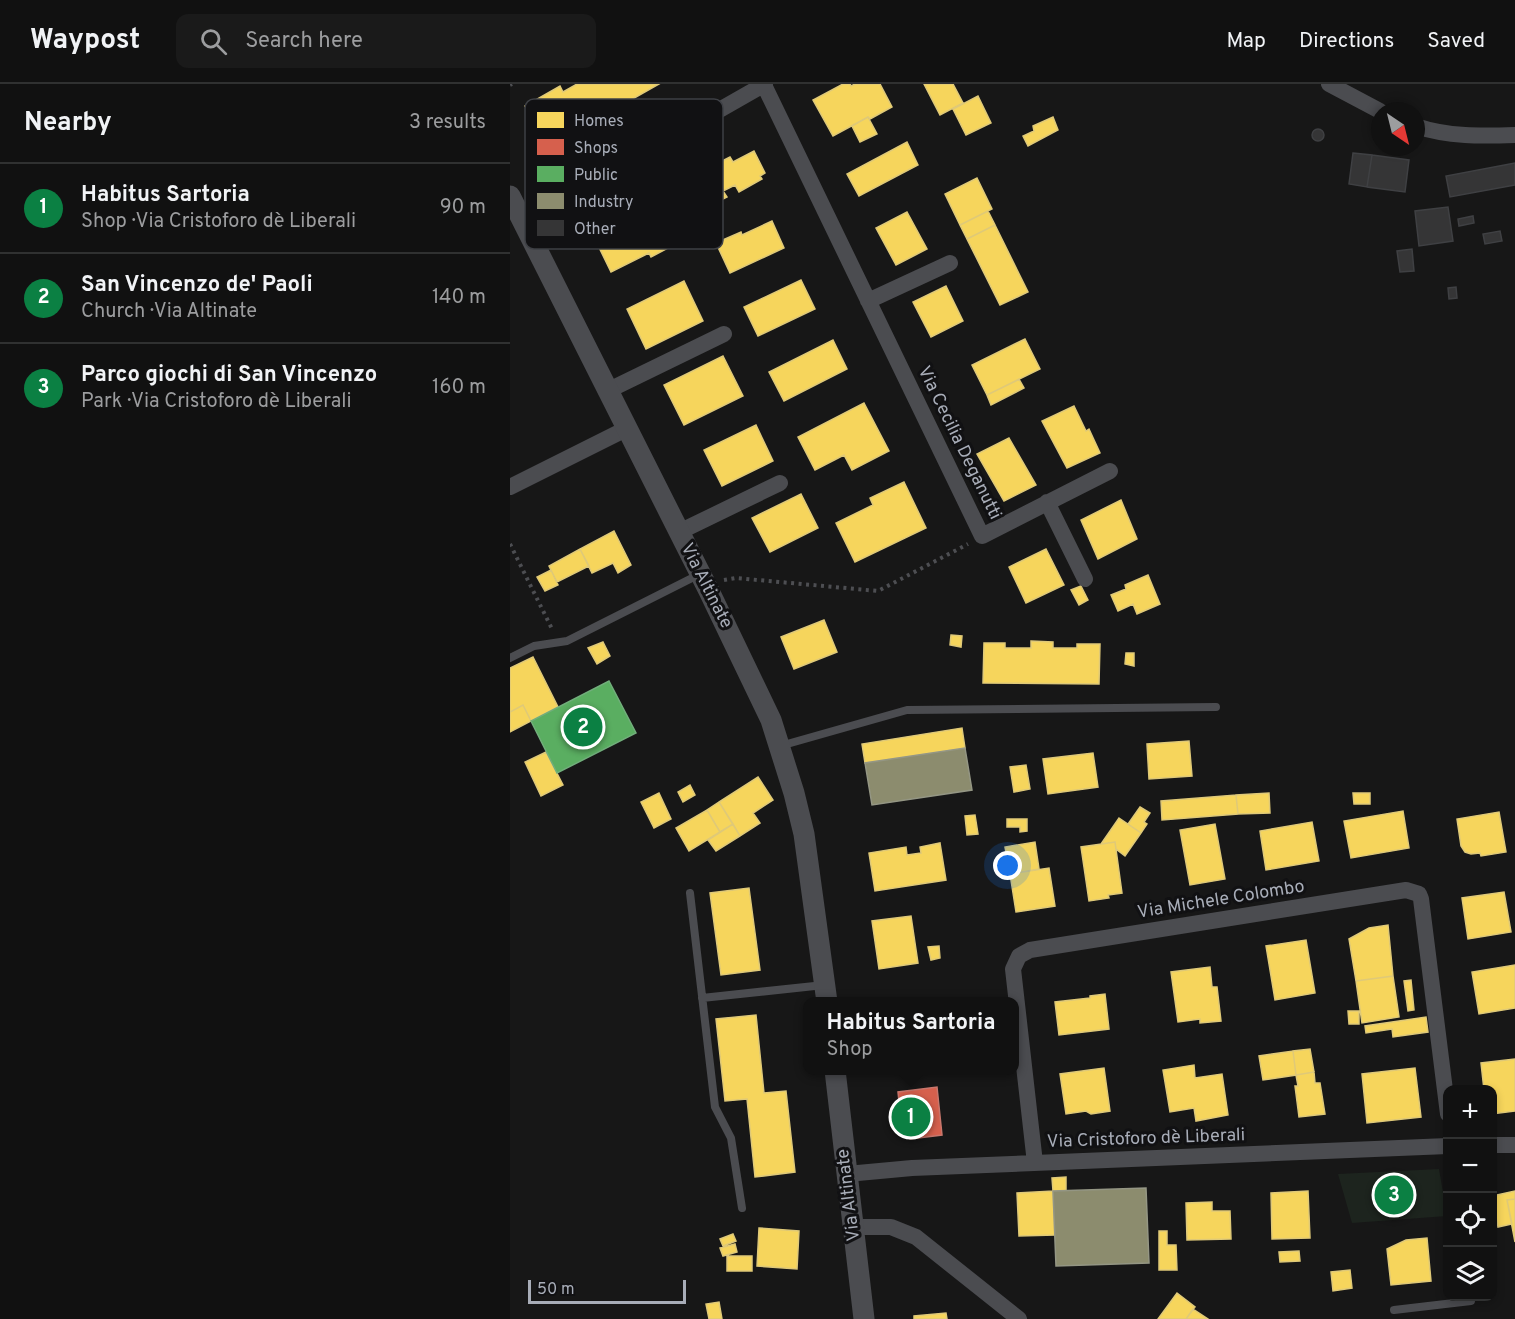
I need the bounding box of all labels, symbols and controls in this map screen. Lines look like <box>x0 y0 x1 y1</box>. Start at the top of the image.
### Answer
search box <box>176 14 596 68</box>
text: Waypost <box>30 23 140 59</box>
icon: search <box>197 25 230 58</box>
text: Search here <box>245 28 363 55</box>
text: Map <box>1226 28 1266 55</box>
text: Directions <box>1299 28 1394 55</box>
text: Saved <box>1427 28 1485 55</box>
legend <box>525 99 723 249</box>
north arrow <box>1371 102 1425 156</box>
text: Nearby <box>24 107 112 140</box>
text: 3 results <box>409 110 486 136</box>
text: Homes <box>574 112 624 132</box>
text: Shops <box>574 139 618 159</box>
text: Public <box>574 166 618 186</box>
text: Habitus Sartoria <box>81 182 250 209</box>
text: Industry <box>574 193 633 213</box>
text: 1 <box>40 195 48 221</box>
text: 90 m <box>440 195 486 221</box>
text: Shop · Via Cristoforo dè Liberali <box>81 209 356 235</box>
text: Other <box>574 220 616 240</box>
text: San Vincenzo de' Paoli <box>81 272 313 299</box>
text: 2 <box>37 285 50 311</box>
text: 140 m <box>432 285 486 311</box>
text: Church · Via Altinate <box>81 299 257 325</box>
text: Parco giochi di San Vincenzo <box>81 362 377 389</box>
street label: Via Cecilia Deganutti <box>912 362 1006 524</box>
text: 3 <box>38 375 50 401</box>
text: 160 m <box>432 375 486 401</box>
text: Park · Via Cristoforo dè Liberali <box>81 389 352 415</box>
street label: Via Altinate <box>675 539 737 633</box>
pin: 2 <box>564 704 602 750</box>
your location <box>993 851 1022 880</box>
street label: Via Michele Colombo <box>1136 875 1306 925</box>
popup <box>803 997 1019 1075</box>
text: Habitus Sartoria <box>827 1010 995 1037</box>
text: Shop <box>827 1037 873 1063</box>
map controls <box>1443 1085 1497 1301</box>
button: + <box>1443 1085 1497 1139</box>
pin: 1 <box>892 1094 930 1140</box>
street label: Via Cristoforo dè Liberali <box>1046 1124 1246 1154</box>
button: − <box>1443 1139 1497 1193</box>
street label: Via Altinate <box>832 1147 866 1243</box>
pin: 3 <box>1374 1172 1414 1218</box>
button: locate <box>1443 1193 1497 1247</box>
button: layers <box>1443 1247 1497 1301</box>
scale bar <box>528 1277 686 1304</box>
text: 50 m <box>537 1280 575 1300</box>

